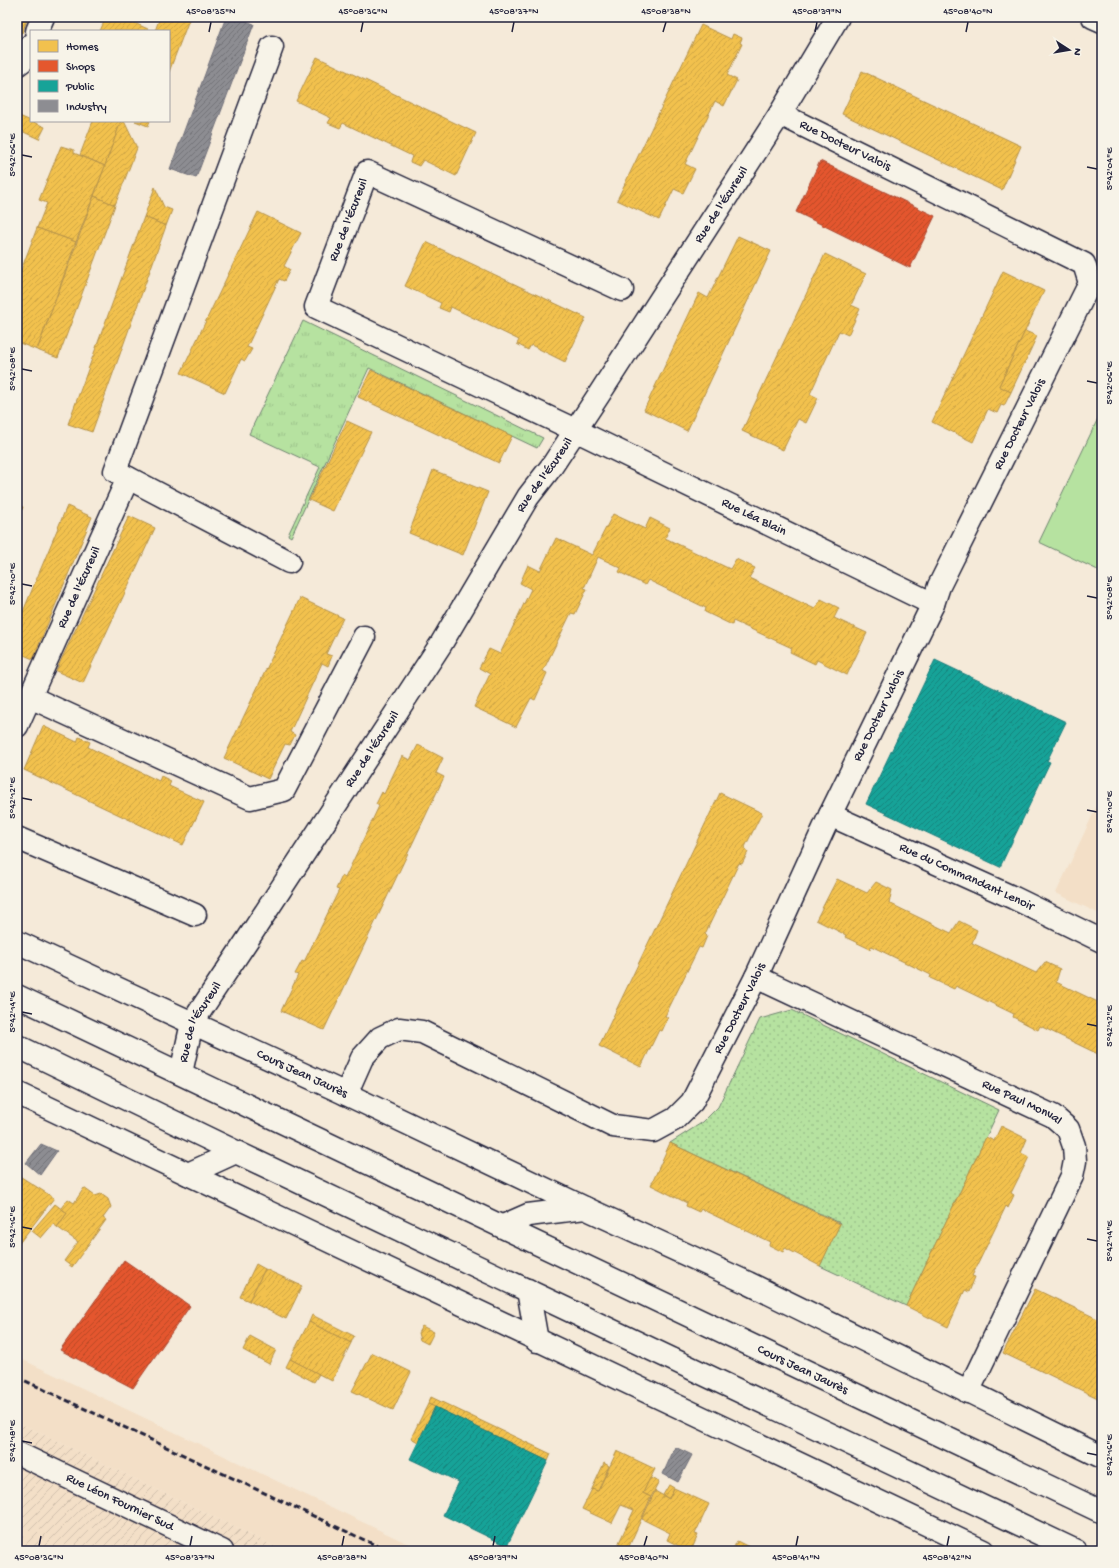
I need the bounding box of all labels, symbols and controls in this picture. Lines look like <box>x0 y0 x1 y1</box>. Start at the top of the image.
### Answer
text: 45°08'35"N <box>186 6 236 18</box>
text: 45°08'36"N <box>338 6 388 18</box>
text: 45°08'37"N <box>489 6 539 18</box>
text: 45°08'38"N <box>641 6 691 18</box>
text: 45°08'39"N <box>792 6 842 18</box>
text: 45°08'40"N <box>943 6 993 18</box>
legend <box>30 30 170 122</box>
north arrow <box>1049 30 1089 70</box>
text: Homes <box>66 41 99 55</box>
text: N <box>1070 47 1083 56</box>
text: Shops <box>66 61 95 75</box>
text: Public <box>65 81 95 95</box>
text: Industry <box>66 101 107 115</box>
street label: Rue Docteur Valois <box>797 117 894 175</box>
text: 5°42'06"E <box>7 133 19 177</box>
text: 5°42'04"E <box>1104 147 1116 190</box>
street label: Rue de l'Écureuil <box>691 164 752 246</box>
street label: Rue de l'Écureuil <box>325 176 372 264</box>
text: 5°42'08"E <box>7 347 19 391</box>
text: 5°42'06"E <box>1104 361 1116 405</box>
street label: Rue Docteur Valois <box>991 375 1049 472</box>
street label: Rue de l'Écureuil <box>513 435 576 515</box>
street label: Rue Léa Blain <box>719 495 790 539</box>
street label: Rue de l'Écureuil <box>54 544 104 631</box>
text: 5°42'10"E <box>7 562 19 605</box>
text: 5°42'08"E <box>1104 576 1116 620</box>
street label: Rue Docteur Valois <box>850 666 908 764</box>
street label: Rue de l'Écureuil <box>342 708 403 790</box>
text: 5°42'12"E <box>7 777 19 819</box>
text: 5°42'10"E <box>1104 790 1116 833</box>
street label: Rue du Commandant Lenoir <box>897 840 1038 915</box>
street label: Rue Docteur Valois <box>710 959 769 1056</box>
street label: Rue de l'Écureuil <box>176 979 225 1064</box>
text: 5°42'14"E <box>7 991 19 1033</box>
text: 5°42'12"E <box>1104 1005 1116 1047</box>
street label: Cours Jean Jaurès <box>254 1046 351 1102</box>
street label: Rue Paul Monval <box>980 1076 1065 1128</box>
text: 5°42'16"E <box>7 1206 19 1248</box>
text: 5°42'14"E <box>1104 1220 1116 1262</box>
street label: Cours Jean Jaurès <box>755 1342 852 1398</box>
text: 5°42'18"E <box>7 1419 19 1462</box>
text: 5°42'16"E <box>1104 1434 1116 1476</box>
street label: Rue Léon Fournier Sud <box>64 1470 177 1535</box>
text: 45°08'36"N <box>14 1552 64 1564</box>
text: 45°08'37"N <box>165 1552 215 1564</box>
text: 45°08'38"N <box>317 1552 367 1564</box>
text: 45°08'39"N <box>468 1552 518 1564</box>
text: 45°08'40"N <box>619 1552 669 1564</box>
text: 45°08'41"N <box>772 1552 820 1564</box>
text: 45°08'42"N <box>923 1552 972 1564</box>

